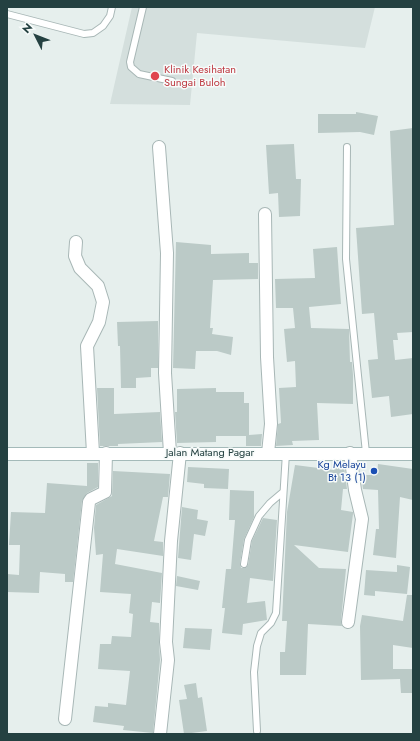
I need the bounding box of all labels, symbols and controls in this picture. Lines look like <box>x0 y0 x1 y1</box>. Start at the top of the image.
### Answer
north arrow <box>16 16 56 56</box>
text: N <box>18 19 36 37</box>
place label: Klinik Kesihatan Sungai Buloh <box>164 63 236 89</box>
marker: Klinik Kesihatan Sungai Buloh <box>149 70 161 82</box>
street label: Jalan Matang Pagar <box>166 446 254 460</box>
place label: Kg Melayu Bt 13 (1) <box>318 458 366 484</box>
marker: Kg Melayu Bt 13 (1) <box>369 466 379 476</box>

